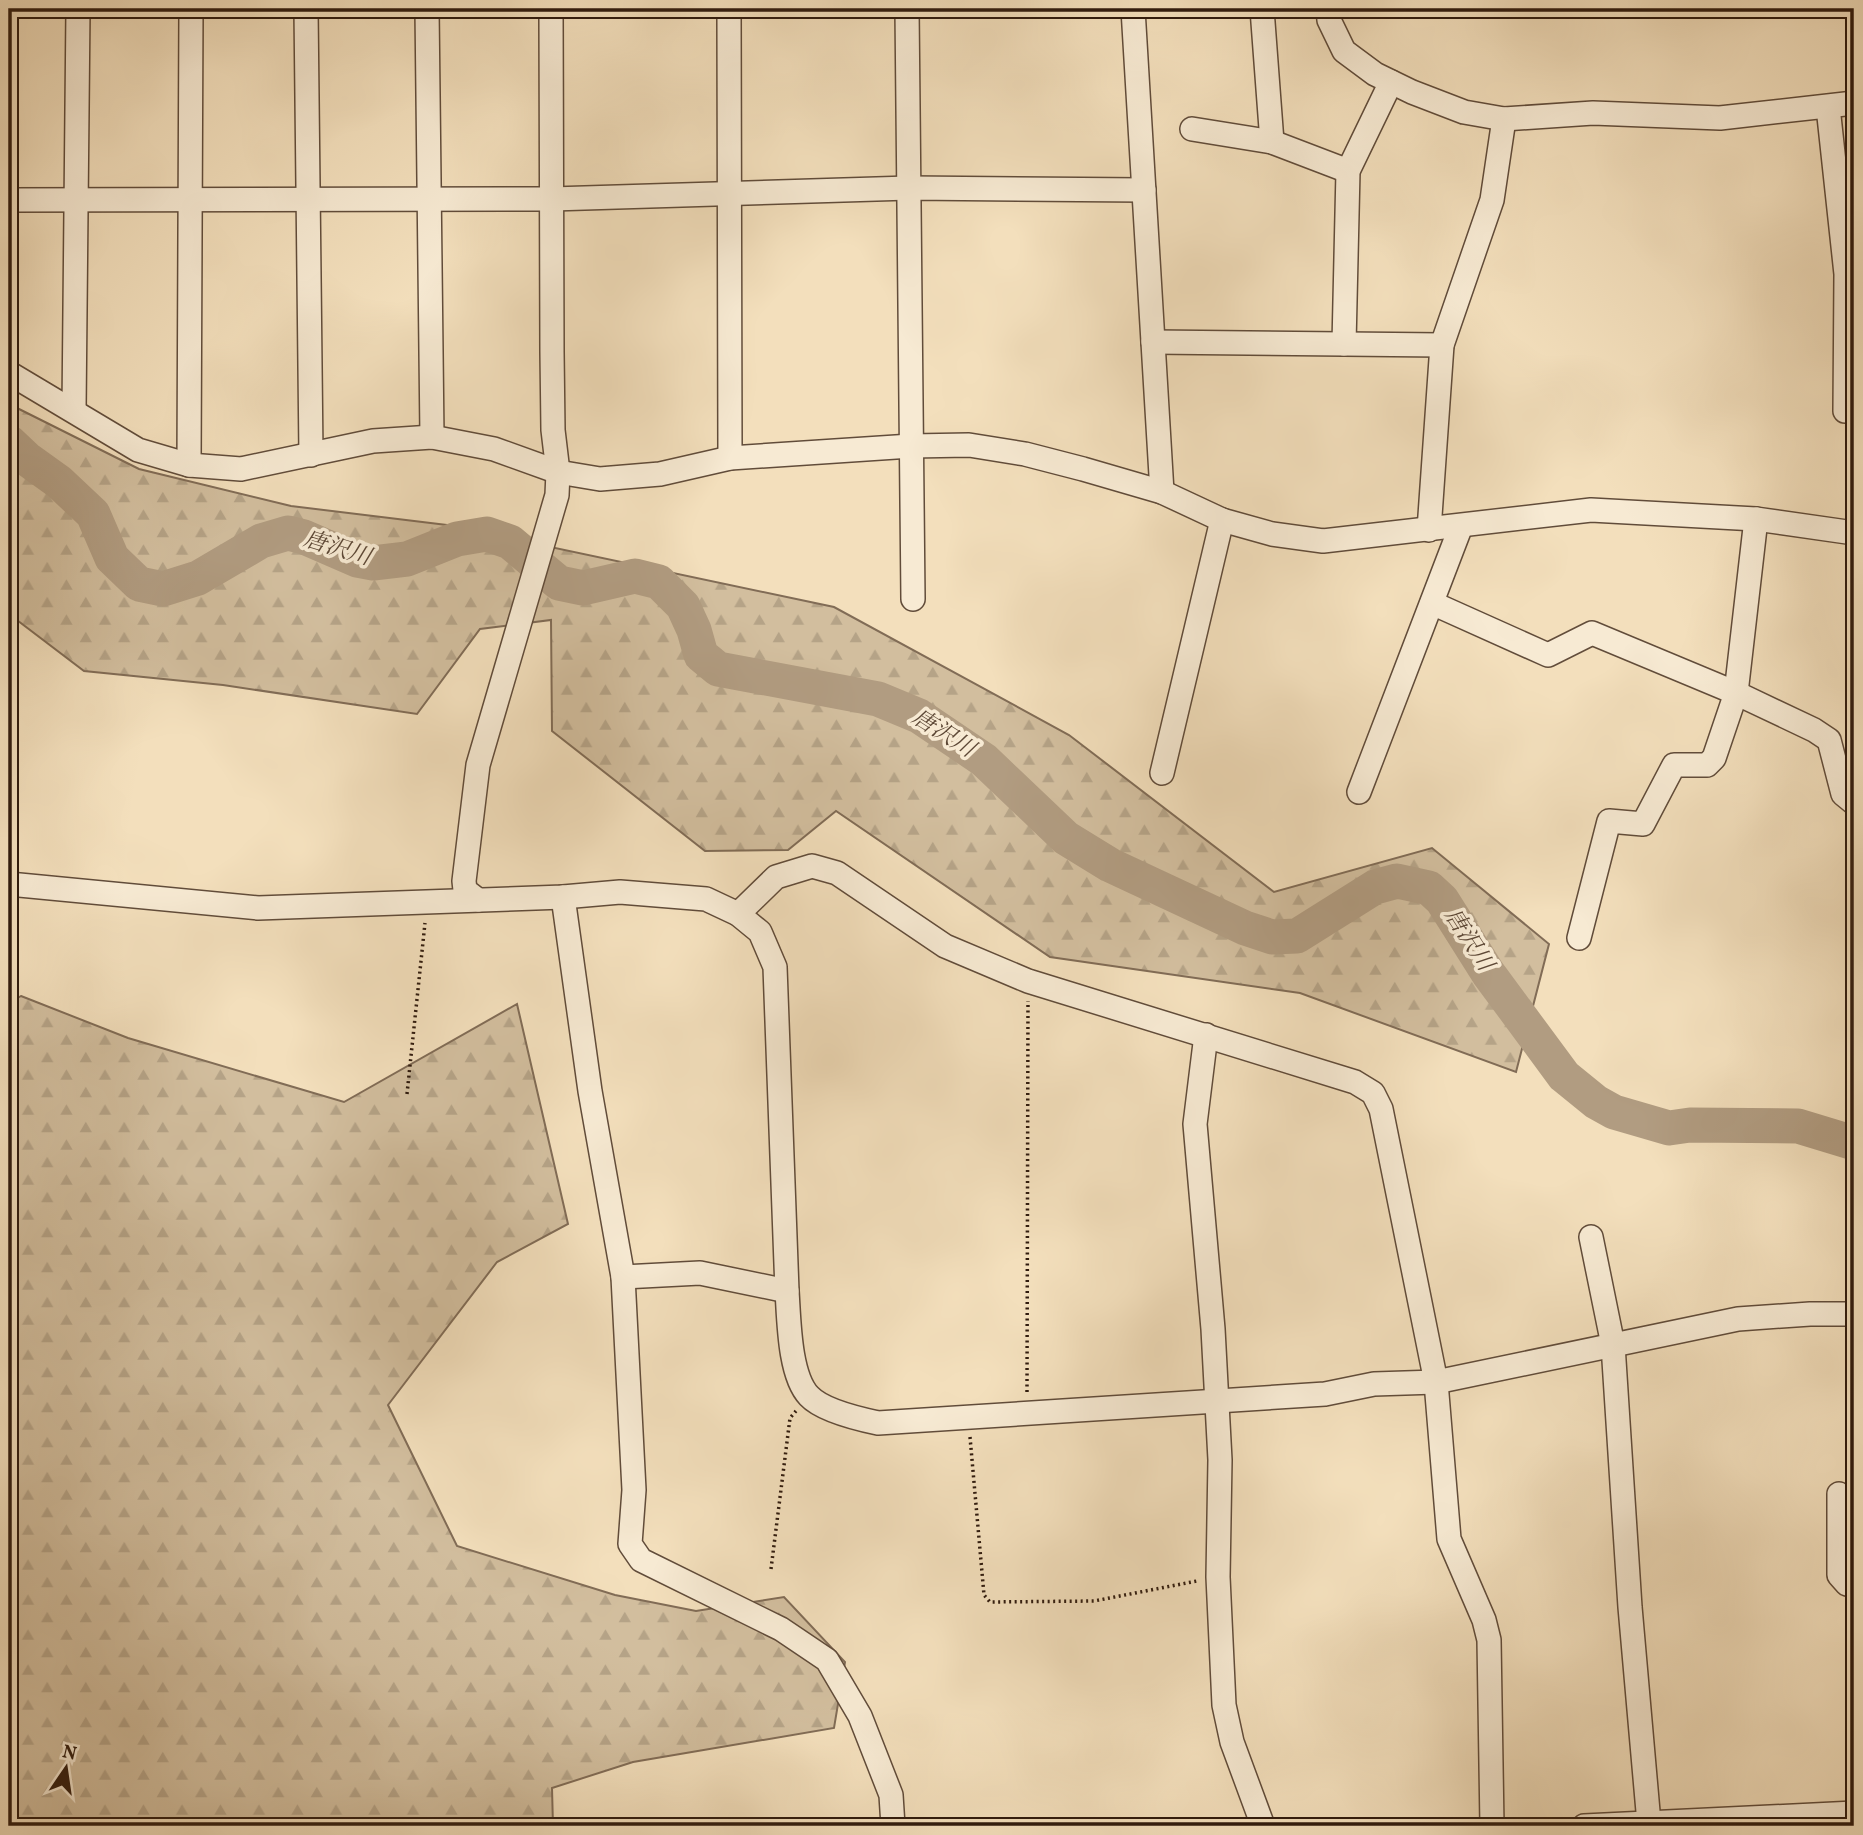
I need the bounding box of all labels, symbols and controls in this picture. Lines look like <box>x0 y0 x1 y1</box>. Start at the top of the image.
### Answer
water label: 唐沢川 <box>299 524 378 575</box>
water label: 唐沢川 <box>905 702 983 767</box>
water label: 唐沢川 <box>1436 902 1502 980</box>
north arrow <box>32 1734 102 1804</box>
text: N <box>60 1739 79 1768</box>

